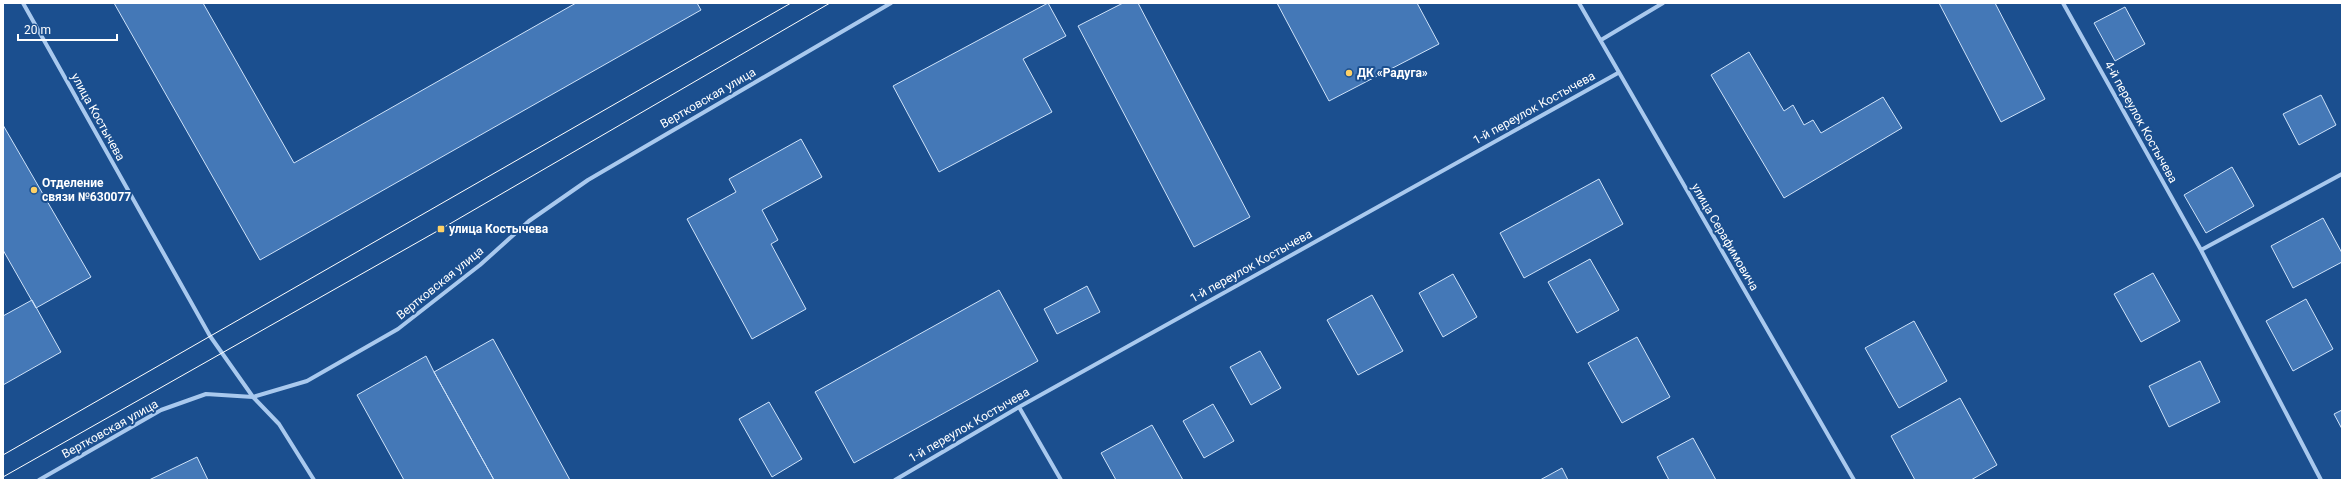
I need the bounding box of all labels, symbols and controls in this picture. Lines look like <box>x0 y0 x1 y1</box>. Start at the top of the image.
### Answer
scale bar <box>18 16 117 42</box>
text: 20 m <box>24 23 51 37</box>
street label: 4-й переулок Костычева <box>2102 59 2180 185</box>
street label: Вертковская улица <box>658 65 758 131</box>
place label: ДК «Радуга» <box>1357 66 1428 80</box>
marker: ДК «Радуга» <box>1344 68 1354 78</box>
street label: 1-й переулок Костычева <box>1471 69 1597 147</box>
street label: улица Костычева <box>68 71 128 163</box>
place label: Отделение связи №630077 <box>42 176 131 204</box>
street label: улица Серафимовича <box>1689 181 1761 293</box>
marker: Отделение связи №630077 <box>29 185 39 195</box>
place label: улица Костычева <box>449 222 549 236</box>
marker: улица Костычева <box>436 224 446 234</box>
street label: 1-й переулок Костычева <box>1188 227 1314 305</box>
street label: Вертковская улица <box>394 244 486 322</box>
street label: 1-й переулок Костычева <box>906 385 1032 465</box>
street label: Вертковская улица <box>59 397 161 461</box>

